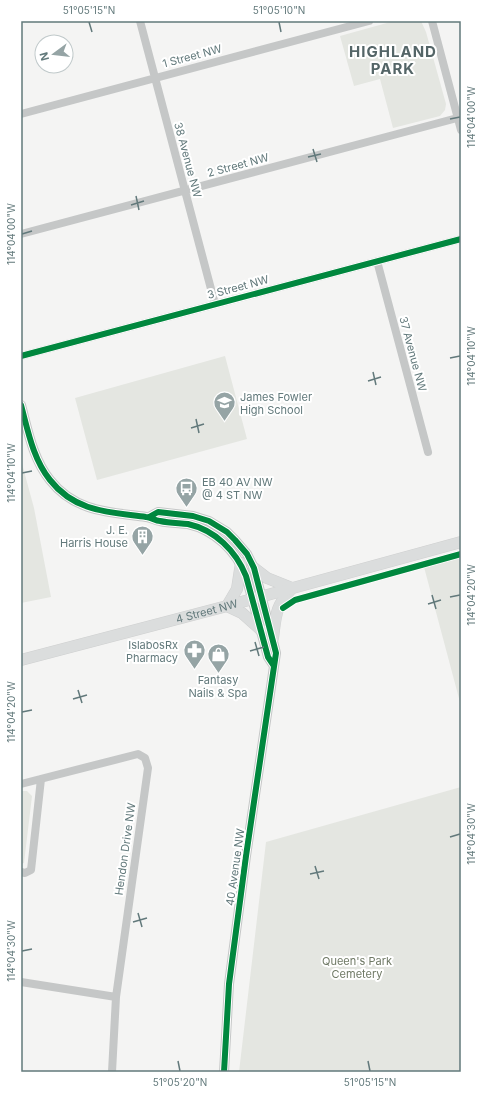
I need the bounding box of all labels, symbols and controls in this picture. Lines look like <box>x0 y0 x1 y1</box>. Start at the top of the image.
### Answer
text: 51°05'15"N <box>63 4 115 16</box>
text: 51°05'10"N <box>253 4 305 16</box>
north arrow <box>34 34 74 74</box>
street label: 1 Street NW <box>161 41 223 71</box>
district label: HIGHLAND PARK <box>349 42 437 78</box>
text: N <box>36 51 52 62</box>
text: 114°04'00"W <box>465 86 477 148</box>
street label: 38 Avenue NW <box>171 121 205 199</box>
street label: 2 Street NW <box>206 150 270 180</box>
text: 114°04'00"W <box>5 203 17 265</box>
street label: 3 Street NW <box>206 272 270 302</box>
street label: 37 Avenue NW <box>396 315 430 393</box>
text: 114°04'10"W <box>465 326 477 386</box>
school or university icon: James Fowler High School <box>212 390 238 423</box>
place label: James Fowler High School <box>240 390 312 417</box>
text: 114°04'10"W <box>5 443 17 503</box>
bus stop icon: EB 40 AV NW @ 4 ST NW <box>174 475 200 508</box>
place label: EB 40 AV NW @ 4 ST NW <box>202 475 273 502</box>
place label: J. E. Harris House <box>60 523 128 550</box>
building icon: J. E. Harris House <box>130 523 156 556</box>
text: 114°04'20"W <box>465 564 477 626</box>
street label: 4 Street NW <box>174 596 239 626</box>
place label: IslabosRx Pharmacy <box>126 638 178 665</box>
pharmacy icon: IslabosRx Pharmacy <box>181 638 207 671</box>
shop icon: Fantasy Nails & Spa <box>205 641 231 674</box>
place label: Fantasy Nails & Spa <box>189 673 247 700</box>
text: 114°04'20"W <box>5 681 17 743</box>
street label: Hendon Drive NW <box>112 802 138 896</box>
text: 114°04'30"W <box>465 803 477 865</box>
street label: 40 Avenue NW <box>223 827 247 907</box>
text: 114°04'30"W <box>5 920 17 982</box>
park label: Queen's Park Cemetery <box>322 954 392 981</box>
text: 51°05'20"N <box>153 1076 207 1088</box>
text: 51°05'15"N <box>344 1076 396 1088</box>

